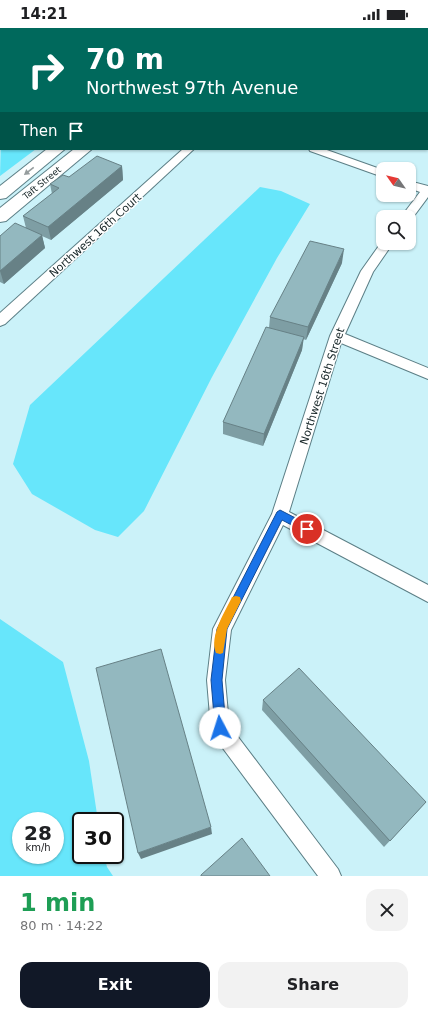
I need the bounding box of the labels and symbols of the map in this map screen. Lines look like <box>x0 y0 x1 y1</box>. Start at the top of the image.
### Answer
north arrow <box>376 162 416 202</box>
street label: Taft Street <box>20 164 63 202</box>
one-way arrow <box>23 167 34 176</box>
street label: Northwest 16th Court <box>47 190 144 280</box>
street label: Northwest 16th Street <box>297 325 348 446</box>
pin <box>290 512 324 546</box>
position arrow <box>199 707 241 749</box>
speed limit sign: 30 <box>72 812 124 864</box>

